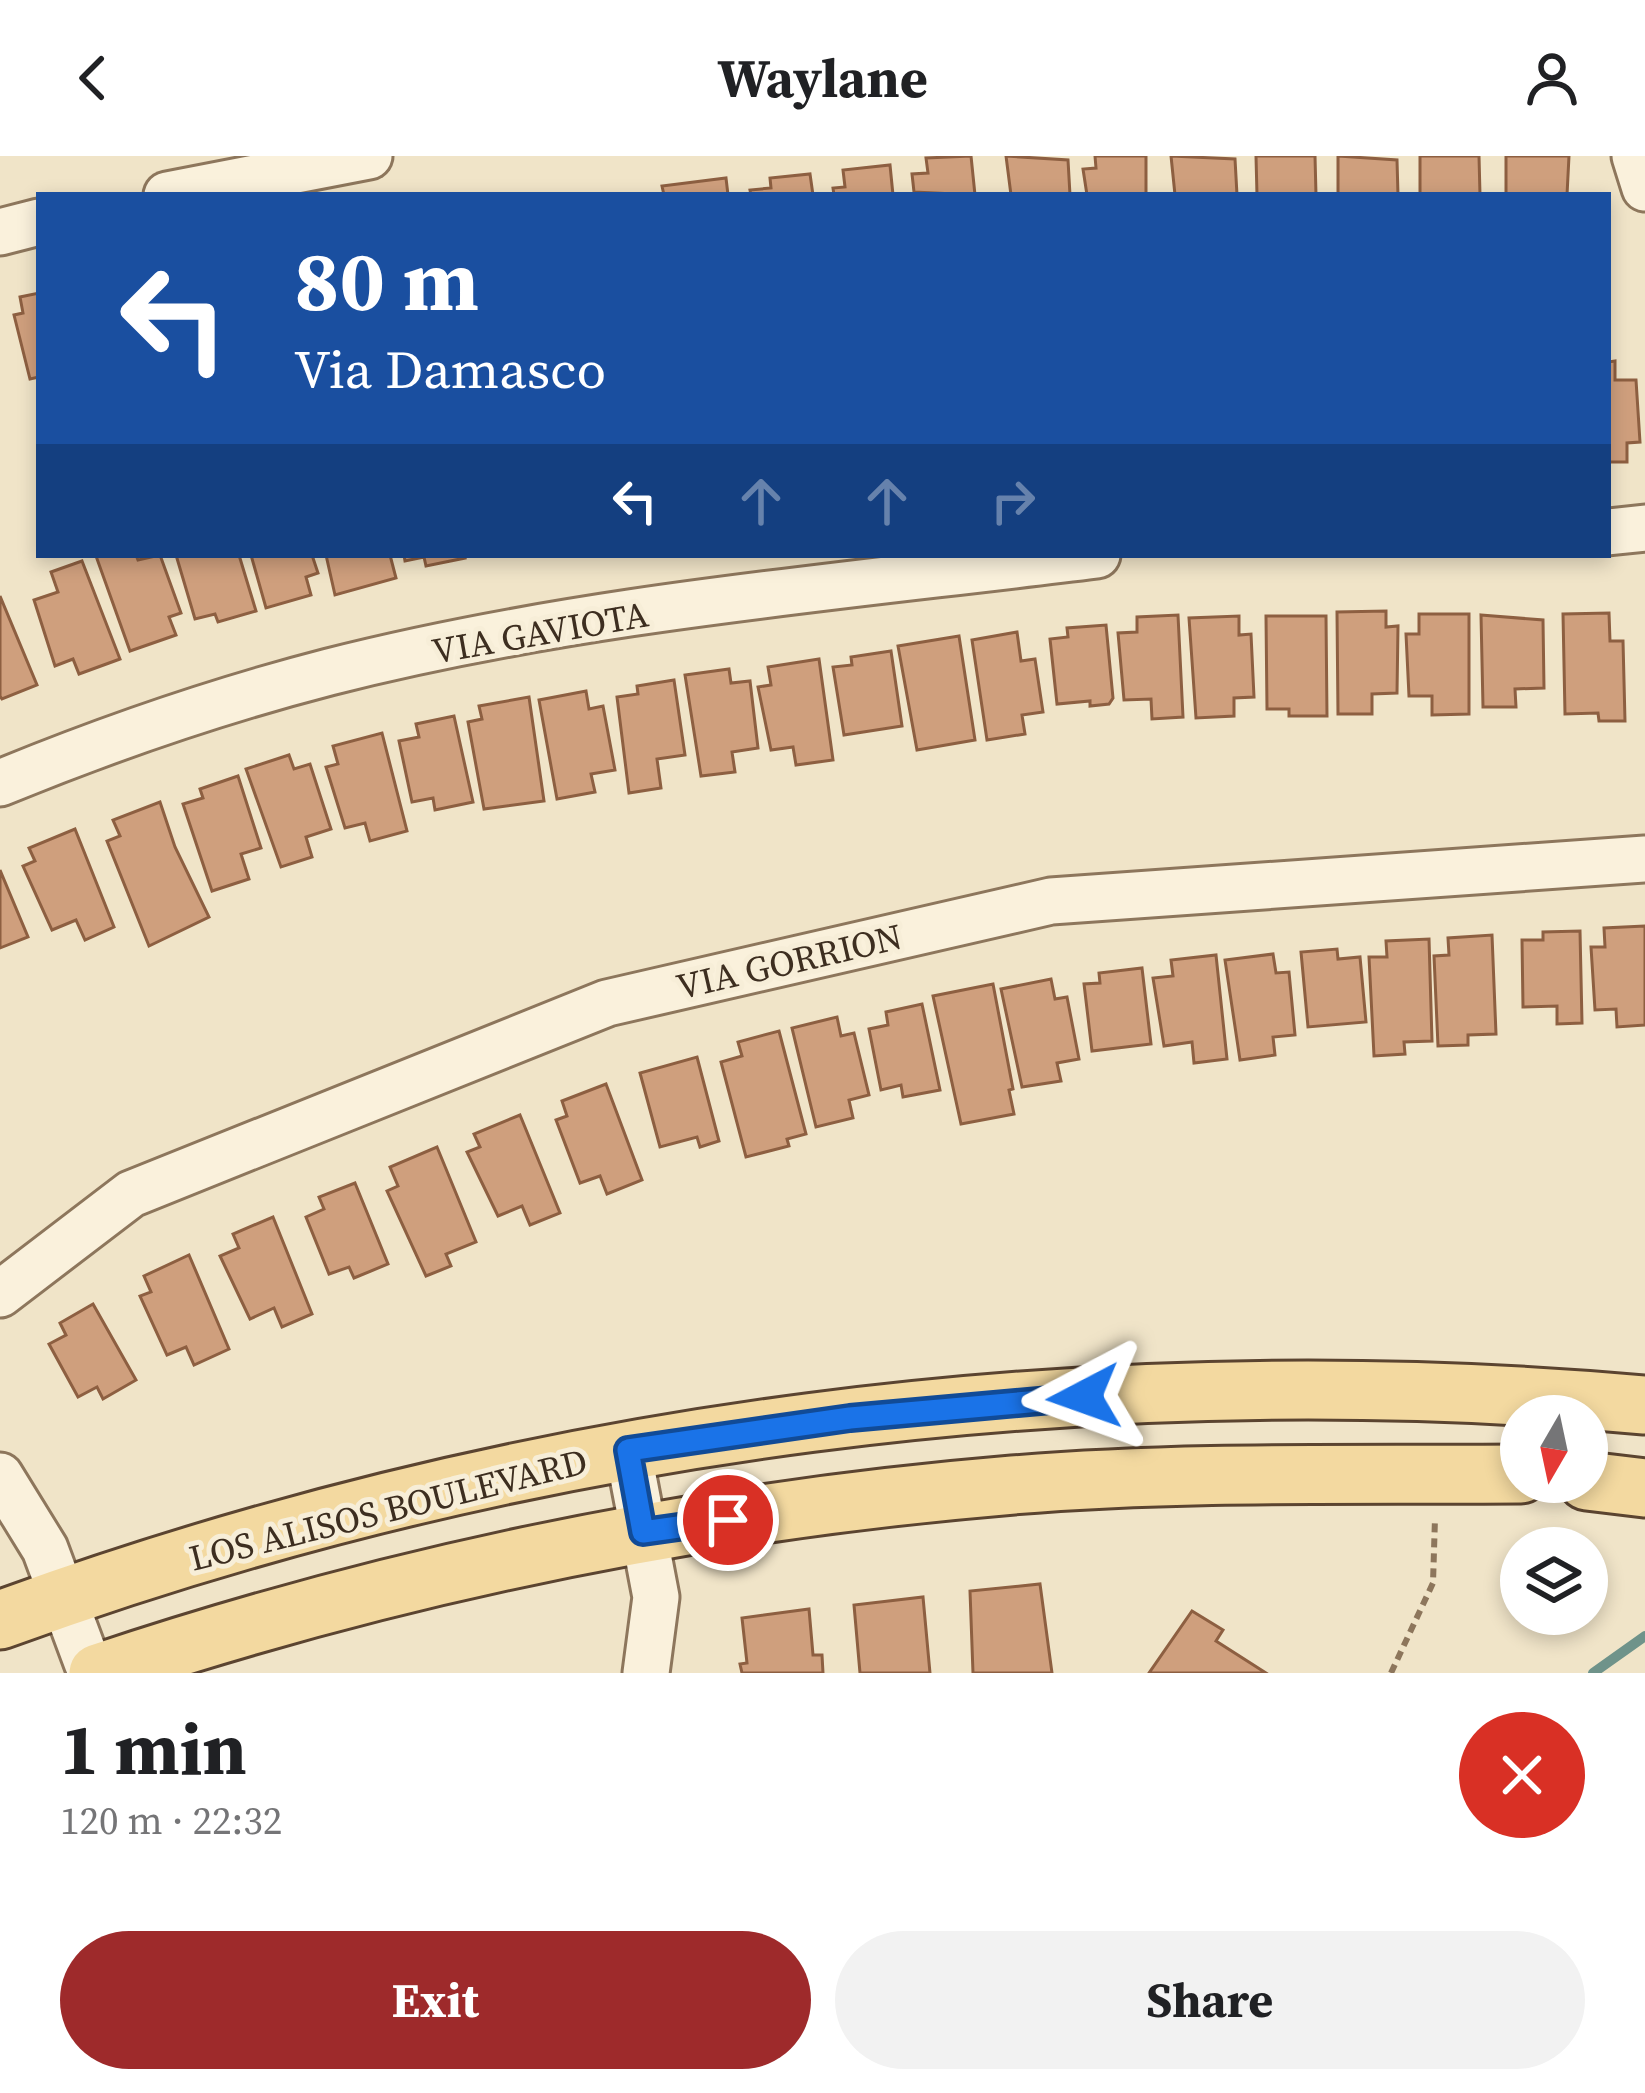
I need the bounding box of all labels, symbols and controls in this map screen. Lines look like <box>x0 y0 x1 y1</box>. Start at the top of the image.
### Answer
text: Waylane <box>717 41 928 115</box>
icon: back <box>60 45 126 111</box>
icon: person <box>1519 45 1585 111</box>
text: 80 m <box>294 223 479 338</box>
icon: left <box>96 240 252 396</box>
text: Via Damasco <box>294 332 606 406</box>
icon: left <box>602 468 668 534</box>
icon: ahead <box>728 468 794 534</box>
icon: ahead <box>854 468 920 534</box>
icon: right <box>980 468 1046 534</box>
street label: VIA GAVIOTA <box>428 589 652 676</box>
street label: VIA GORRION <box>672 912 907 1011</box>
position arrow <box>1021 1334 1147 1460</box>
north arrow <box>1500 1395 1608 1503</box>
map controls <box>1500 1395 1608 1635</box>
street label: LOS ALISOS BOULEVARD <box>184 1436 592 1583</box>
pin <box>677 1469 779 1571</box>
icon: arrive <box>695 1487 761 1553</box>
button: layers <box>1500 1527 1608 1635</box>
text: 1 min <box>60 1699 247 1798</box>
button: close <box>1459 1712 1585 1838</box>
text: 120 m · 22:32 <box>60 1794 282 1847</box>
button: Exit <box>60 1931 811 2069</box>
button: Share <box>835 1931 1585 2069</box>

